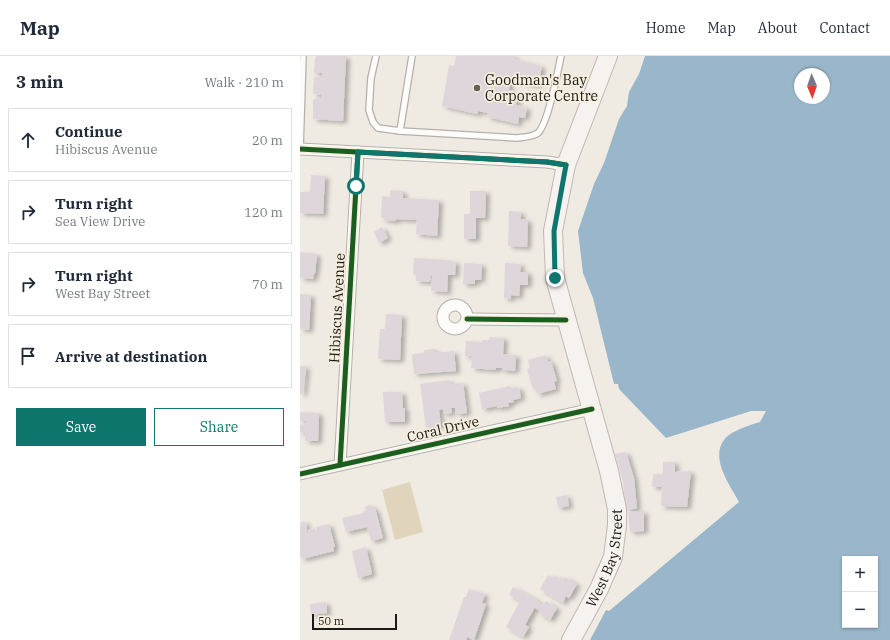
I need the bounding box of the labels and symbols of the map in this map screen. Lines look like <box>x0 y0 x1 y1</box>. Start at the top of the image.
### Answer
north arrow <box>794 68 830 104</box>
place label: Goodman's Bay Corporate Centre <box>485 71 598 105</box>
marker: Goodman's Bay Corporate Centre <box>472 83 482 93</box>
route start <box>347 177 365 195</box>
street label: Hibiscus Avenue <box>325 252 349 364</box>
route end <box>546 269 564 287</box>
street label: Coral Drive <box>405 412 481 446</box>
street label: West Bay Street <box>582 509 626 610</box>
scale bar <box>312 612 397 631</box>

